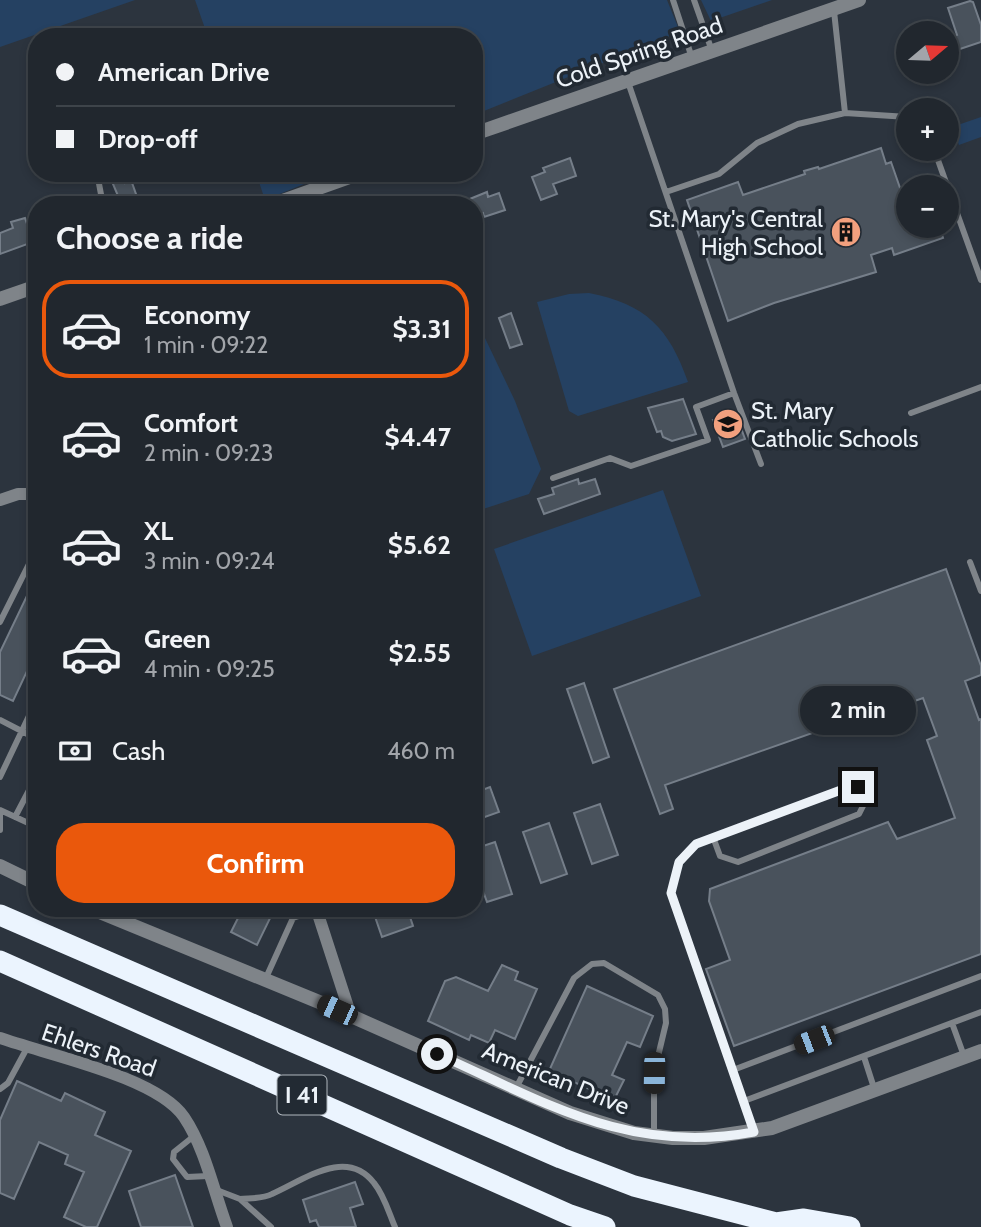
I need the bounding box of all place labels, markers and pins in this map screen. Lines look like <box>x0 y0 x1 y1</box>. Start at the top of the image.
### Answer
place label: St. Mary's Central High School <box>648 204 823 261</box>
building icon: St. Mary's Central High School <box>829 215 863 249</box>
place label: St. Mary Catholic Schools <box>751 396 918 453</box>
school or university icon: St. Mary Catholic Schools <box>711 407 745 441</box>

